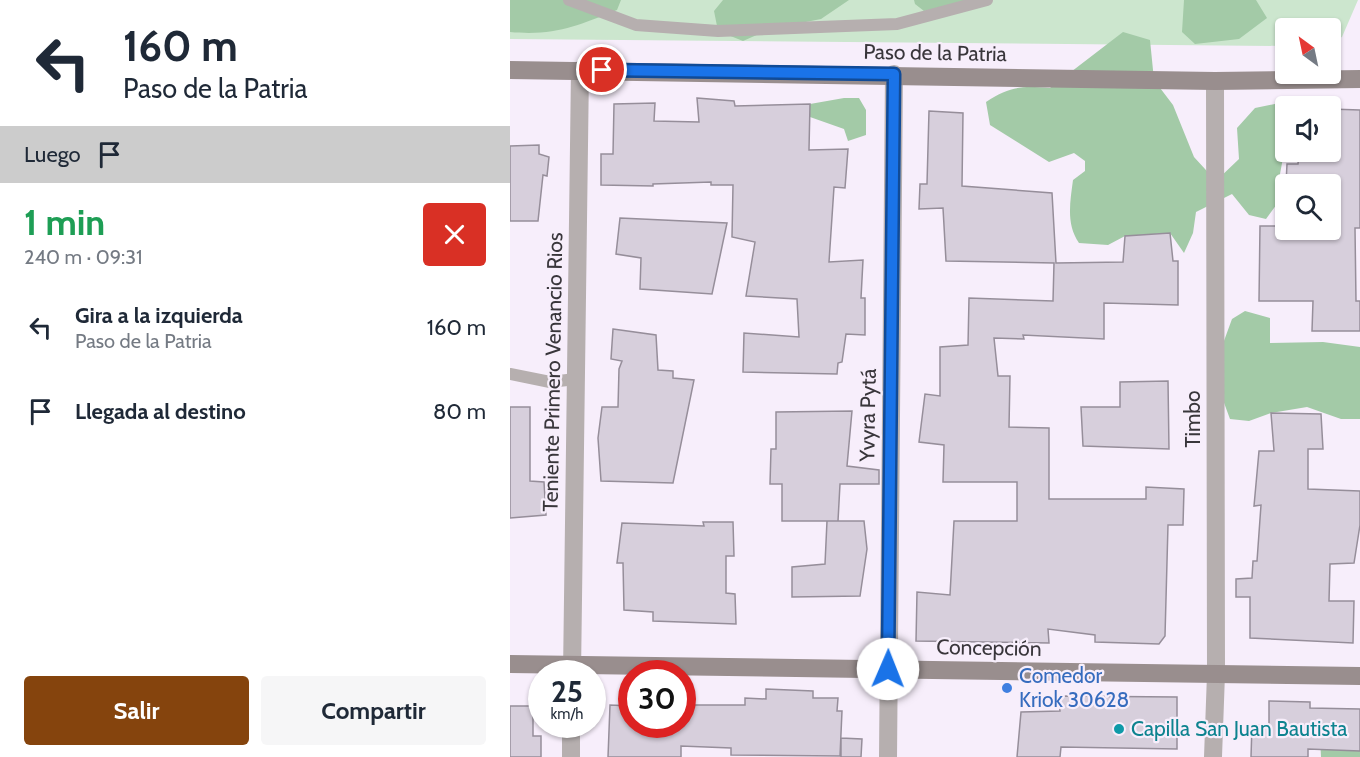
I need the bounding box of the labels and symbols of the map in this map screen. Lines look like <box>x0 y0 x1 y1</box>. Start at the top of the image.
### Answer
north arrow <box>1275 18 1341 84</box>
street label: Paso de la Patria <box>863 39 1007 66</box>
pin <box>576 44 627 95</box>
street label: Teniente Primero Venancio Rios <box>538 232 567 512</box>
street label: Yvyra Pytá <box>854 368 881 463</box>
street label: Timbo <box>1180 390 1205 448</box>
street label: Concepción <box>936 634 1042 661</box>
position arrow <box>856 637 920 701</box>
speed limit sign: 30 <box>618 660 696 738</box>
place label: Comedor Kriok 30628 <box>1019 663 1129 712</box>
marker: Comedor Kriok 30628 <box>1000 681 1014 695</box>
place label: Capilla San Juan Bautista <box>1131 716 1347 741</box>
marker: Capilla San Juan Bautista <box>1112 722 1126 736</box>

